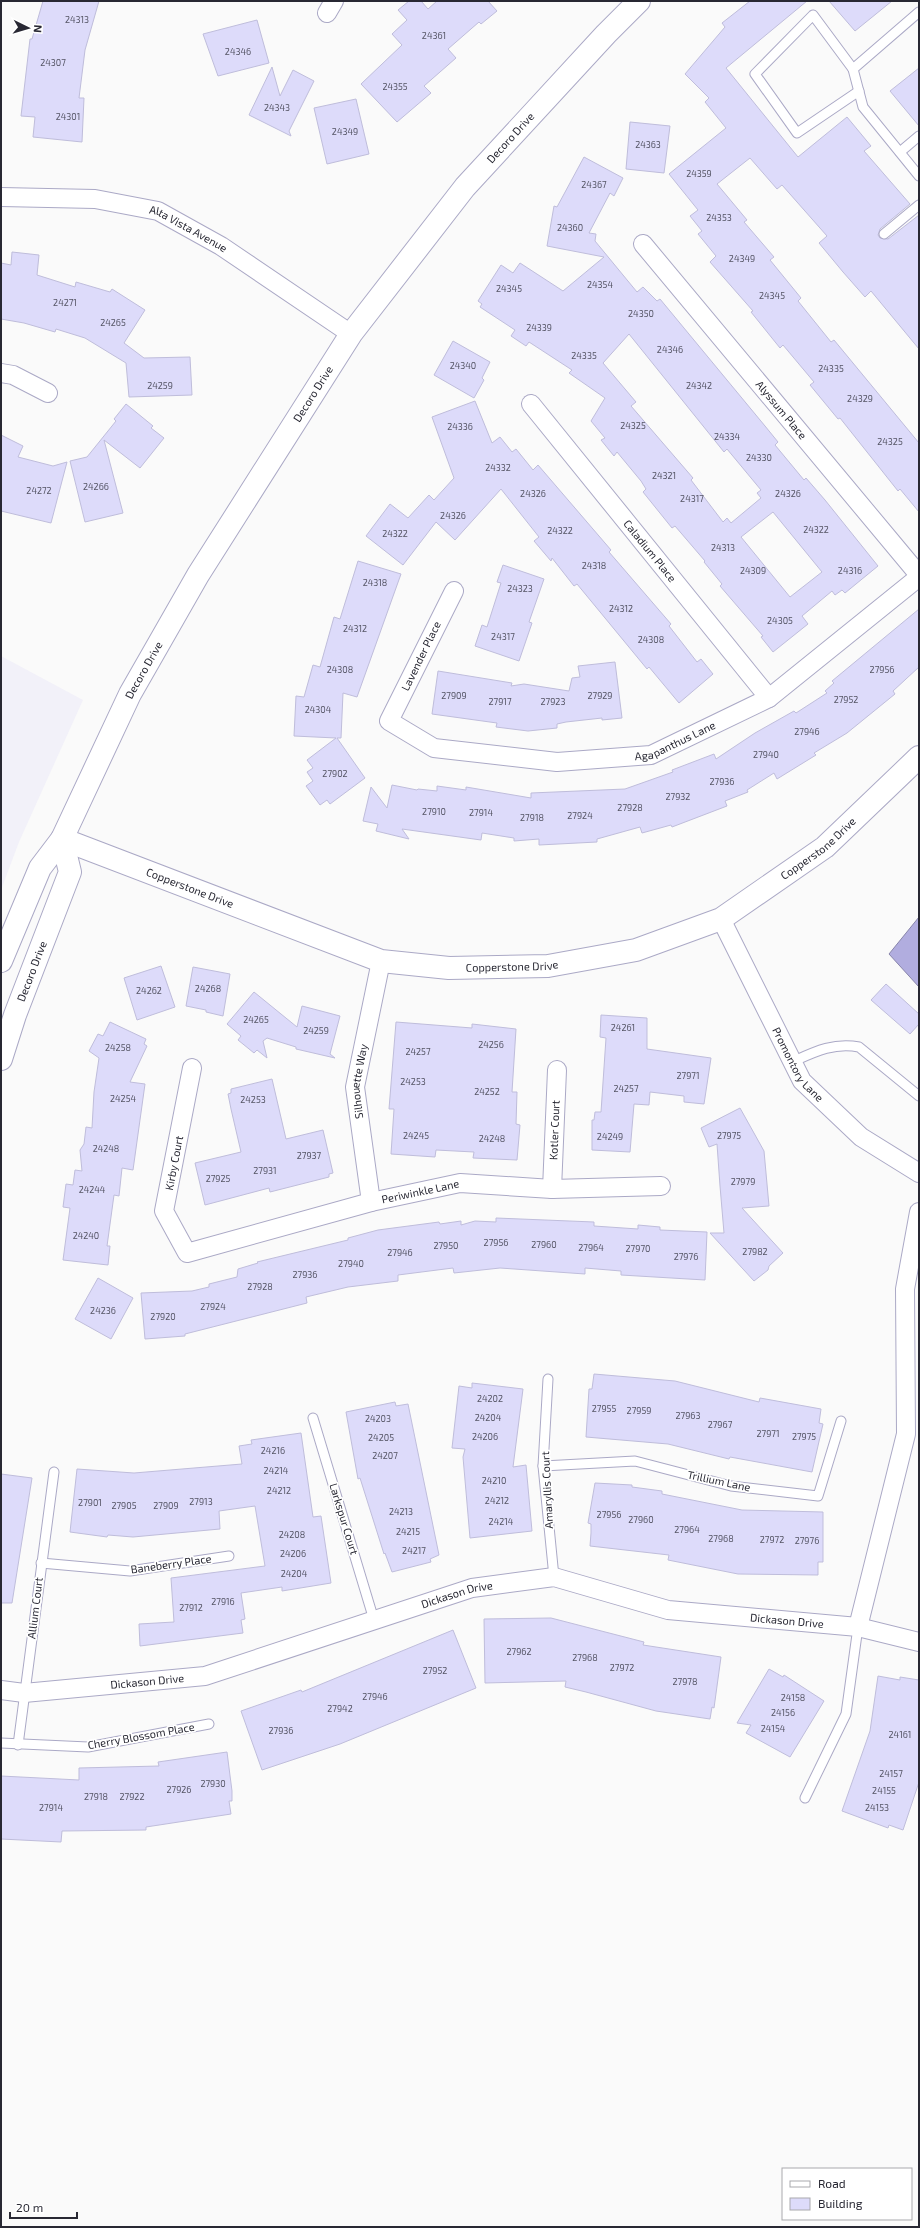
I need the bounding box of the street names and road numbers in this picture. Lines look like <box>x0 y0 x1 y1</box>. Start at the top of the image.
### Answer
street label: Decoro Drive <box>484 109 537 165</box>
street label: Alta Vista Avenue <box>148 203 230 255</box>
street label: Decoro Drive <box>290 363 335 424</box>
street label: Alyssum Place <box>754 378 810 442</box>
street label: Caladium Place <box>621 517 679 584</box>
street label: Lavender Place <box>398 619 443 693</box>
street label: Decoro Drive <box>122 639 165 700</box>
street label: Agapanthus Lane <box>634 718 717 762</box>
street label: Copperstone Drive <box>778 814 858 882</box>
street label: Copperstone Drive <box>145 865 236 910</box>
street label: Decoro Drive <box>14 939 49 1003</box>
street label: Copperstone Drive <box>466 957 559 974</box>
street label: Promontory Lane <box>770 1025 826 1104</box>
street label: Silhouette Way <box>348 1042 370 1120</box>
street label: Kotler Court <box>546 1100 562 1160</box>
street label: Kirby Court <box>162 1135 185 1191</box>
street label: Periwinkle Lane <box>380 1176 460 1206</box>
street label: Amaryllis Court <box>538 1451 555 1529</box>
street label: Trillium Lane <box>686 1467 752 1494</box>
street label: Larkspur Court <box>327 1482 362 1556</box>
street label: Baneberry Place <box>130 1551 212 1576</box>
street label: Allium Court <box>24 1576 45 1639</box>
street label: Dickason Drive <box>419 1578 494 1610</box>
street label: Dickason Drive <box>750 1610 825 1630</box>
street label: Dickason Drive <box>110 1671 185 1691</box>
street label: Cherry Blossom Place <box>86 1720 195 1751</box>

